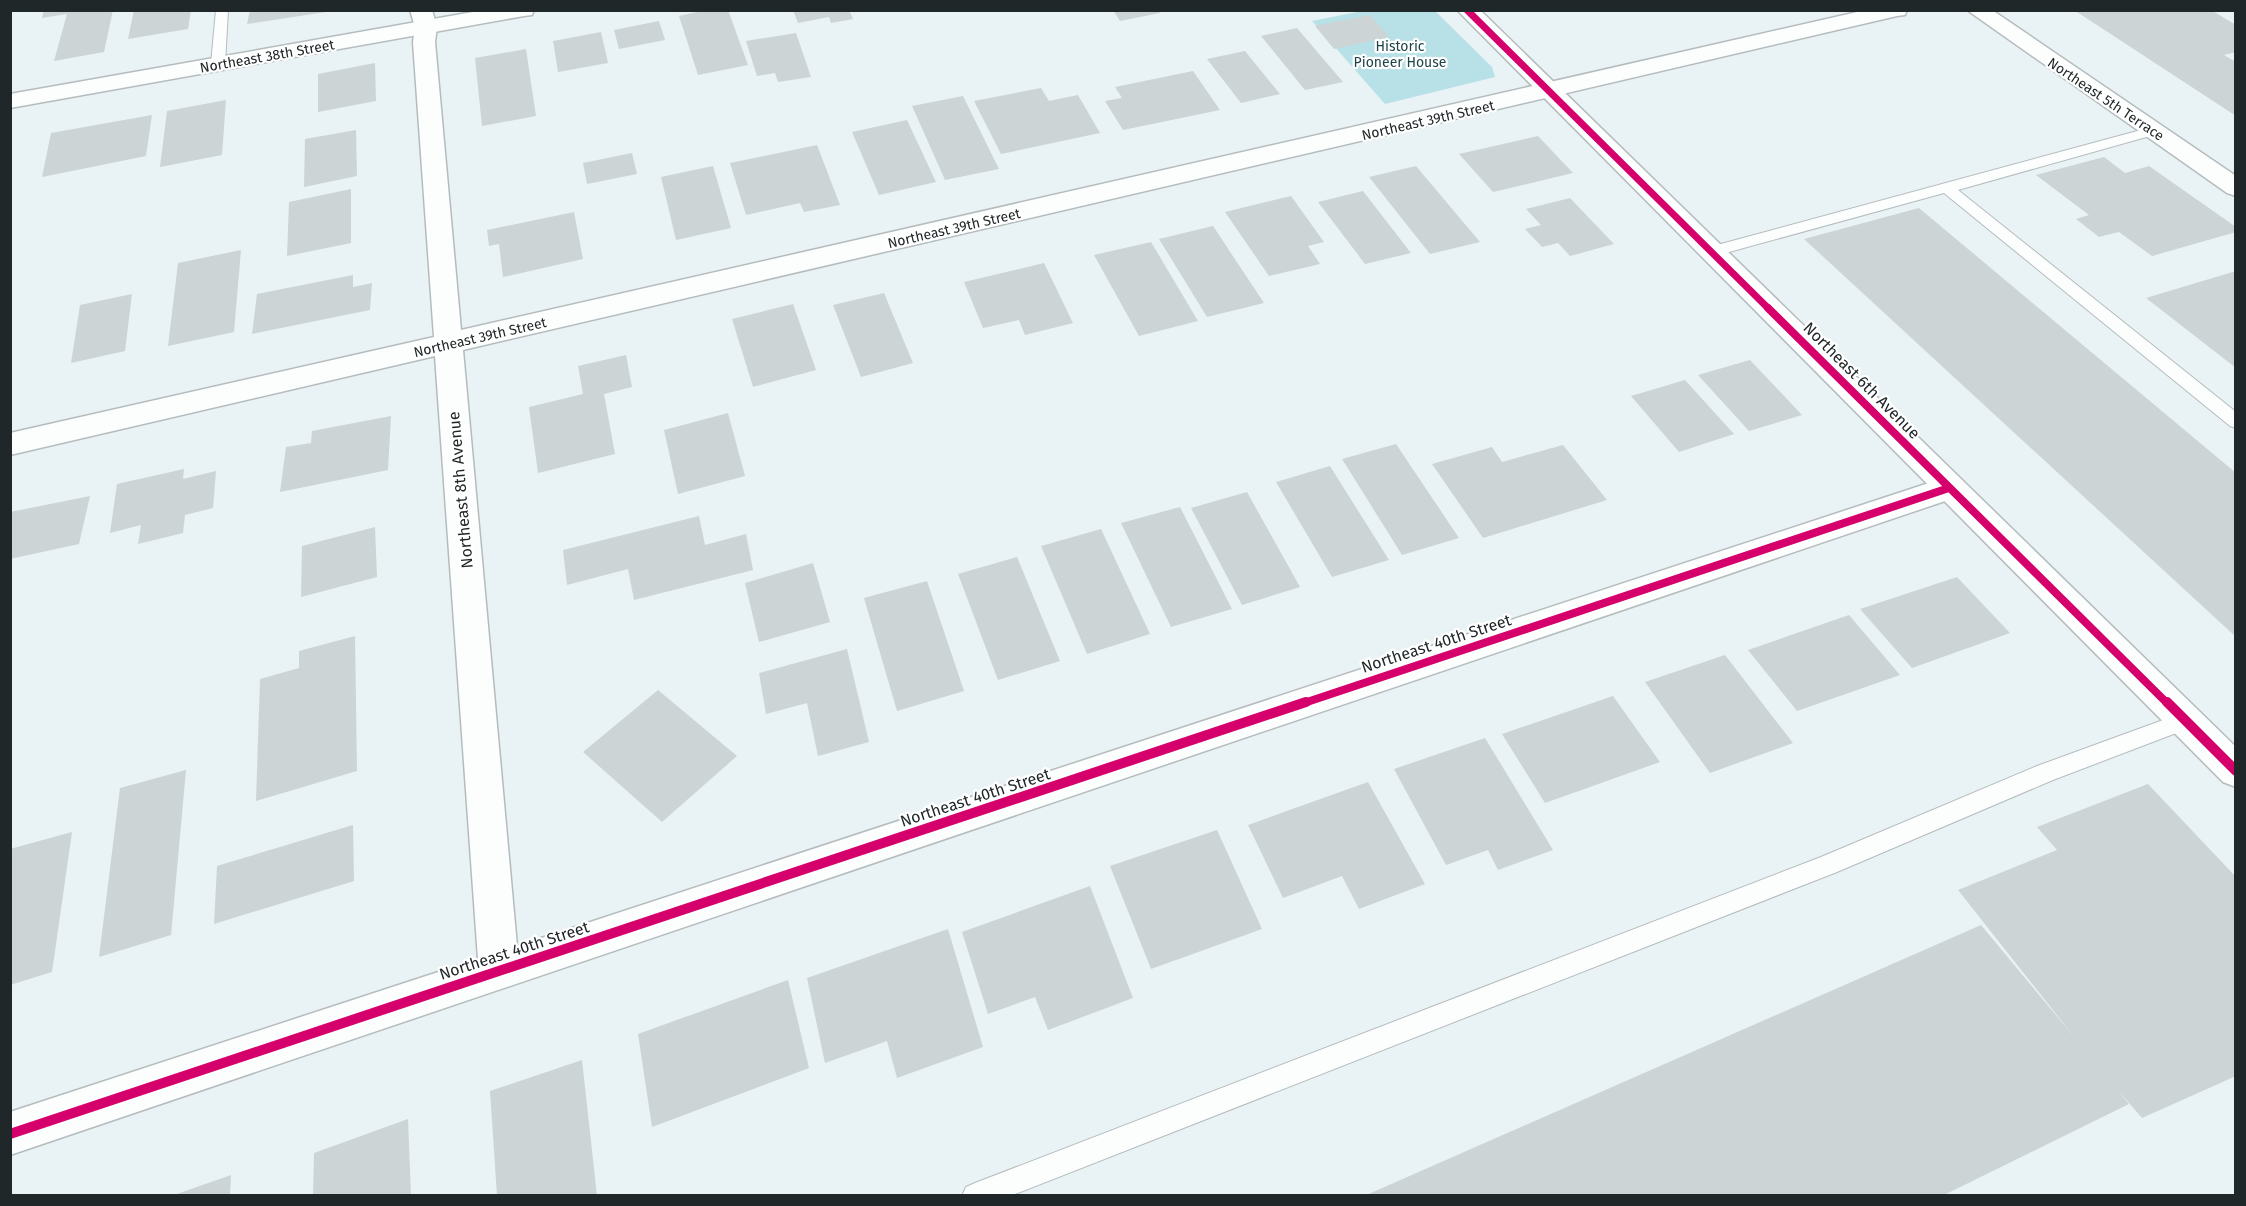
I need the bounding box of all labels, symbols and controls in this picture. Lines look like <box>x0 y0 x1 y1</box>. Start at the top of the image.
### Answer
street label: Northeast 38th Street <box>198 36 337 77</box>
park label: Historic Pioneer House <box>1354 38 1446 71</box>
street label: Northeast 5th Terrace <box>2044 54 2167 145</box>
street label: Northeast 39th Street <box>1360 97 1497 144</box>
street label: Northeast 39th Street <box>886 205 1023 252</box>
street label: Northeast 39th Street <box>412 314 549 361</box>
street label: Northeast 6th Avenue <box>1799 318 1924 443</box>
street label: Northeast 8th Avenue <box>444 411 477 569</box>
street label: Northeast 40th Street <box>1359 610 1514 677</box>
street label: Northeast 40th Street <box>898 764 1053 831</box>
street label: Northeast 40th Street <box>437 917 592 984</box>

